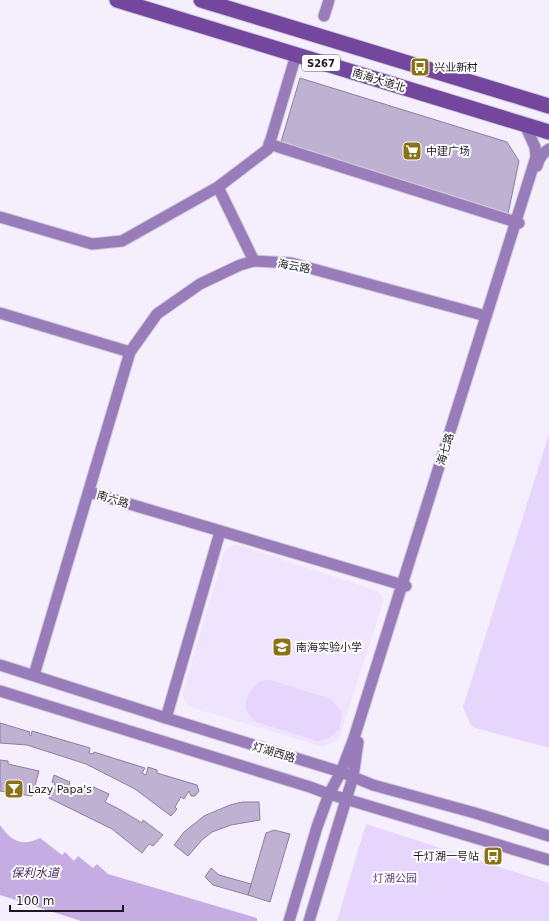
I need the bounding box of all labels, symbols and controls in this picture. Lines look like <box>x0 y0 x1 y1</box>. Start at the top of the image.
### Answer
road number: S267 <box>302 55 340 71</box>
bus stop icon: 兴业新村 <box>409 56 431 78</box>
place label: 兴业新村 <box>434 61 478 74</box>
street label: 南海大道北 <box>351 66 407 95</box>
supermarket icon: 中建广场 <box>401 140 423 162</box>
place label: 中建广场 <box>426 145 470 158</box>
street label: 海云路 <box>277 257 311 276</box>
street label: 海七路 <box>434 431 457 467</box>
street label: 南六路 <box>95 488 131 511</box>
school or university icon: 南海实验小学 <box>271 636 293 658</box>
place label: 南海实验小学 <box>296 641 362 654</box>
street label: 灯湖西路 <box>251 740 297 765</box>
bar icon: Lazy Papa's <box>3 778 25 800</box>
place label: Lazy Papa's <box>28 783 92 796</box>
bus stop icon: 千灯湖一号站 <box>482 845 504 867</box>
place label: 千灯湖一号站 <box>413 850 479 863</box>
water label: 保利水道 <box>11 866 61 880</box>
park label: 灯湖公园 <box>373 872 417 885</box>
scale bar <box>10 887 123 913</box>
text: 100 m <box>16 894 54 908</box>

